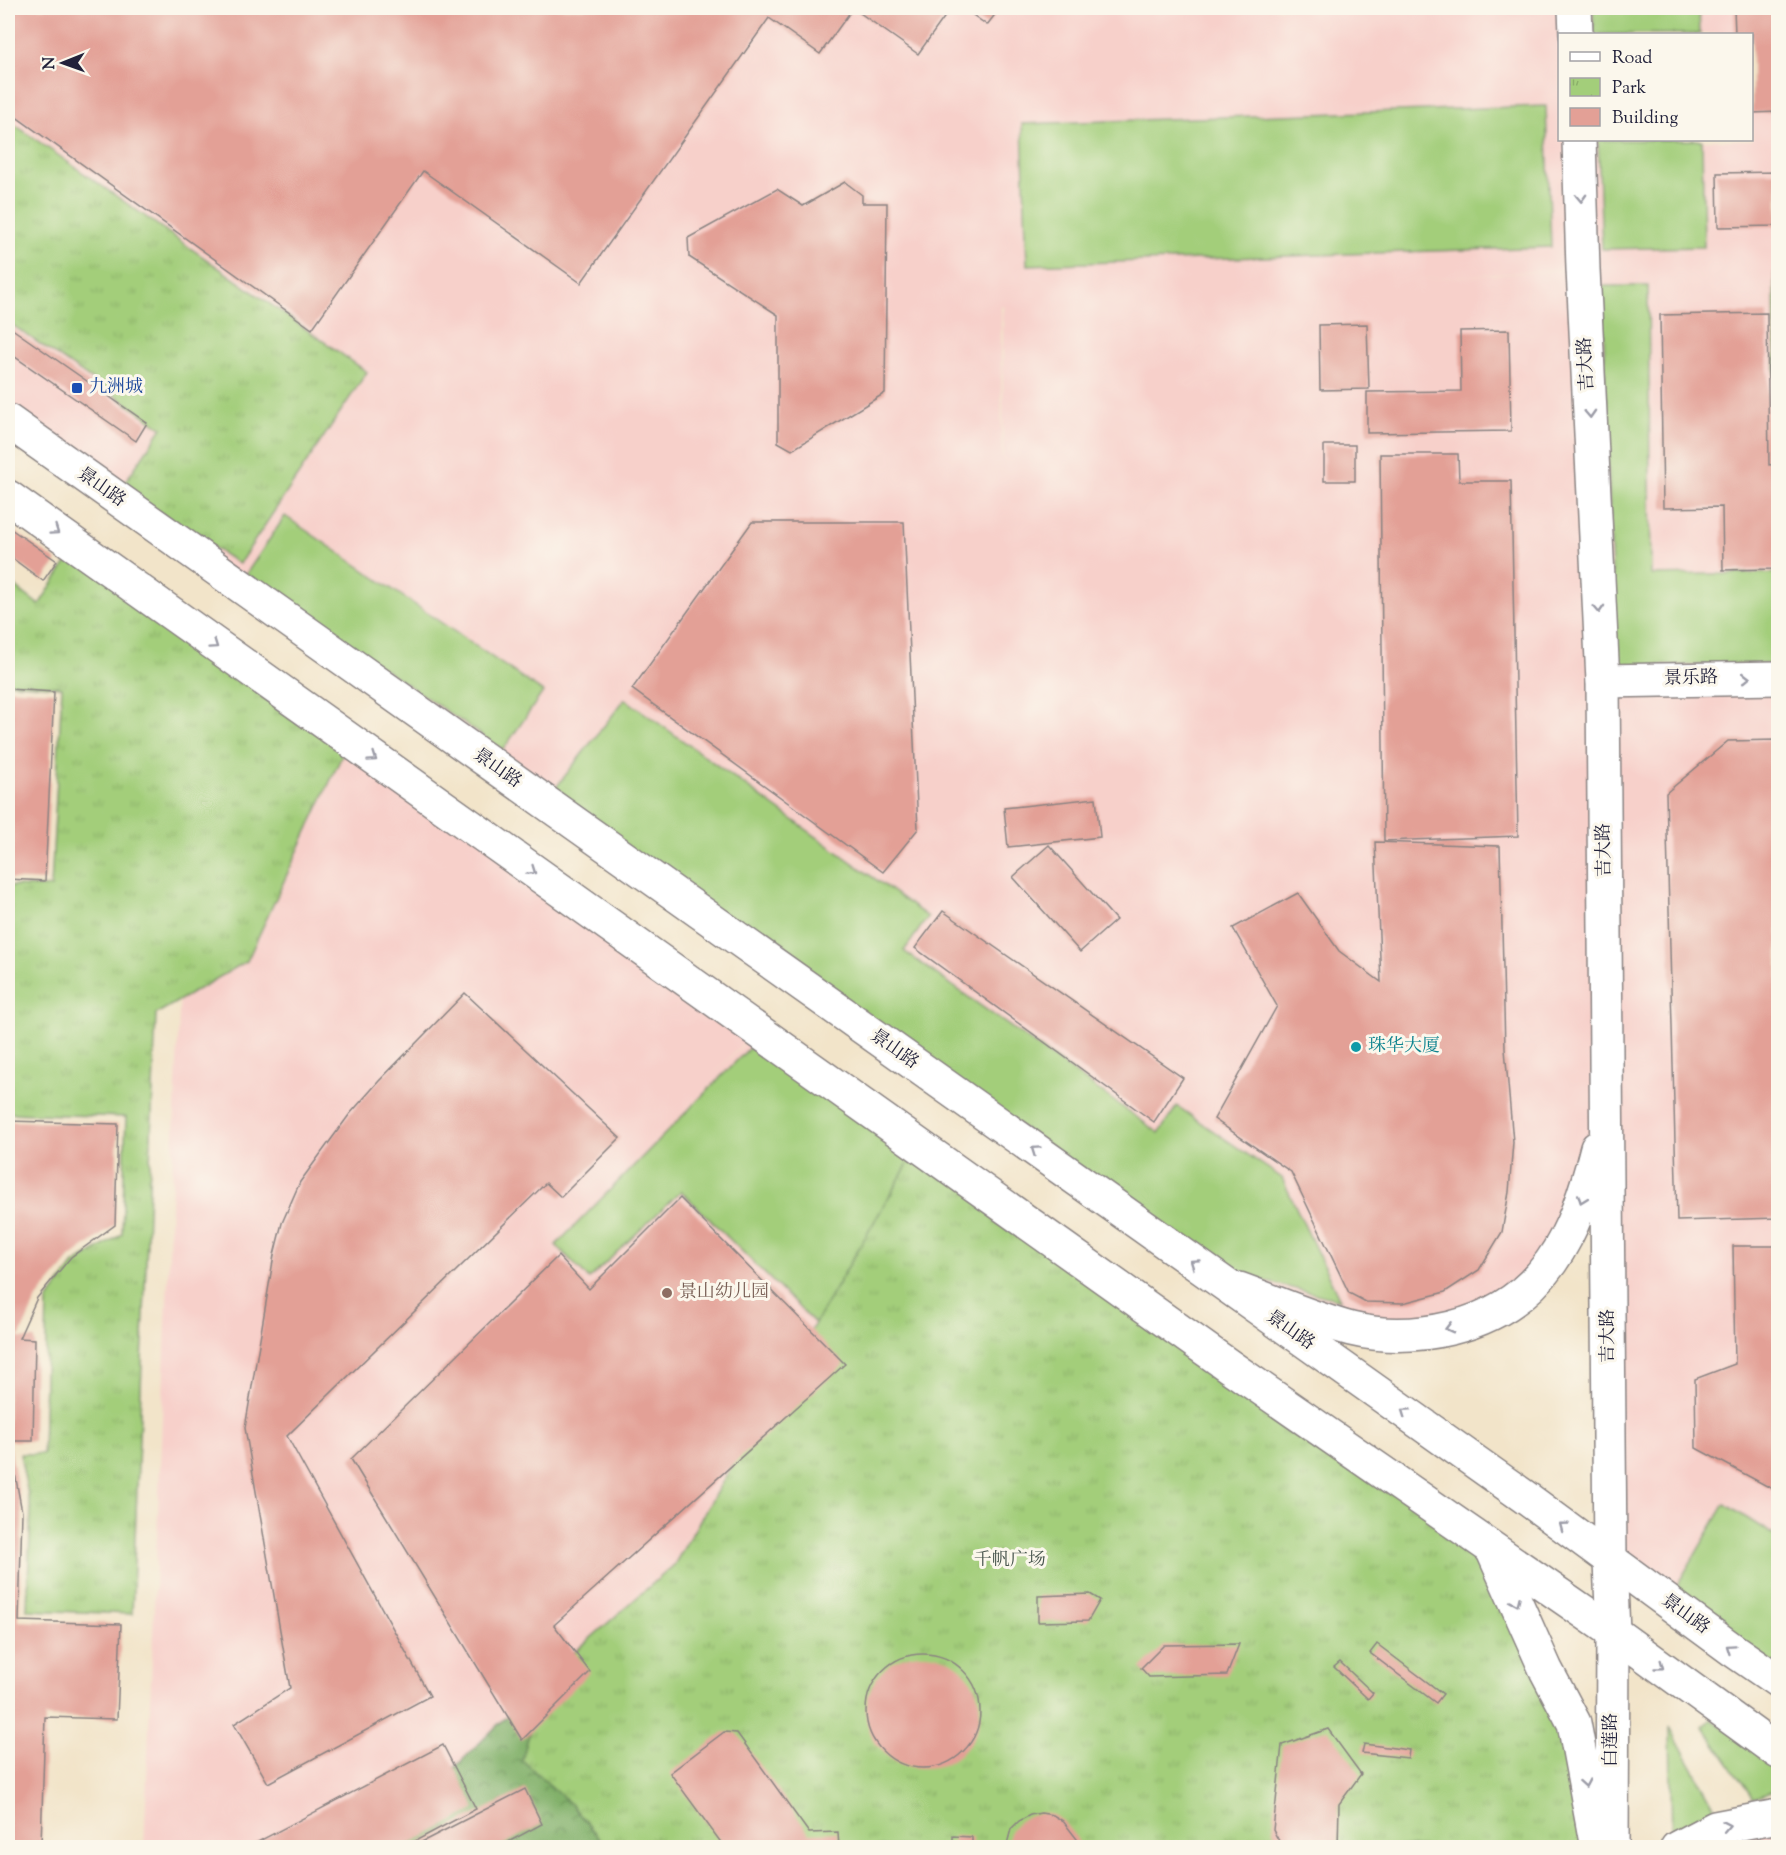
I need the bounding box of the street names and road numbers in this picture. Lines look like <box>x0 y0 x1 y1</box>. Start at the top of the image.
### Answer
street label: 吉大路 <box>1573 336 1601 392</box>
street label: 景山路 <box>71 462 131 514</box>
street label: 景乐路 <box>1664 666 1718 692</box>
street label: 景山路 <box>467 743 527 795</box>
street label: 吉大路 <box>1592 823 1618 877</box>
street label: 景山路 <box>864 1024 924 1076</box>
street label: 景山路 <box>1260 1305 1320 1357</box>
street label: 吉大路 <box>1596 1309 1622 1363</box>
street label: 景山路 <box>1656 1589 1714 1641</box>
street label: 白莲路 <box>1599 1713 1625 1767</box>

